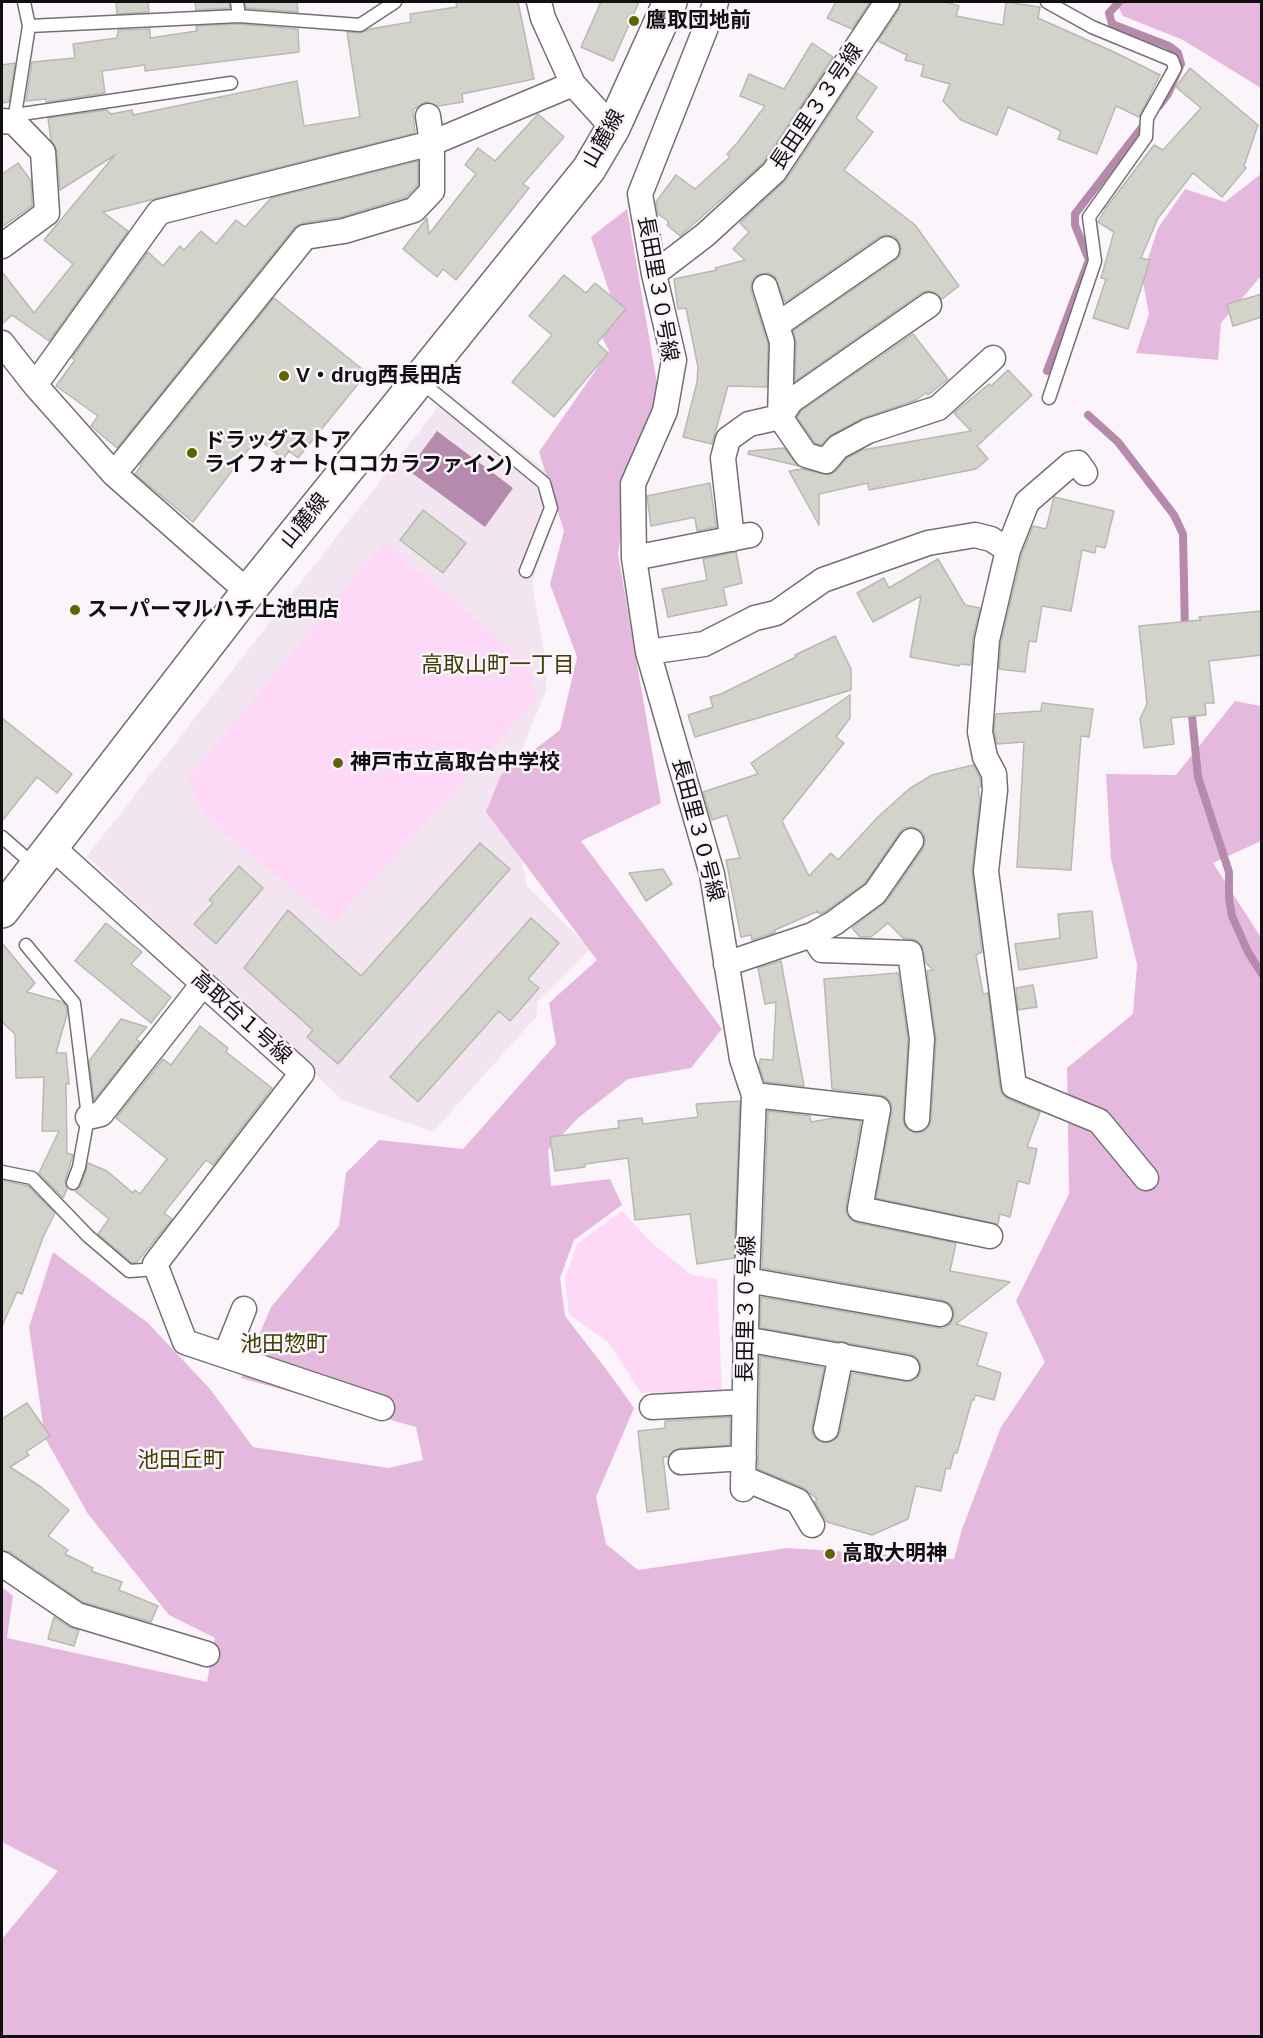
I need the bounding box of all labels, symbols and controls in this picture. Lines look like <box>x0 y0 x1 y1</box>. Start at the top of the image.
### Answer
place label: 鷹取団地前 <box>646 8 751 34</box>
marker: 鷹取団地前 <box>627 14 641 28</box>
street label: 長田里３３号線 <box>765 39 869 175</box>
street label: 山麓線 <box>578 105 630 173</box>
street label: 長田里３０号線 <box>632 214 682 364</box>
place label: V・drug西長田店 <box>296 363 462 389</box>
marker: V・drug西長田店 <box>277 369 291 383</box>
place label: ドラッグストア ライフォート(ココカラファイン) <box>204 428 512 478</box>
marker: ドラッグストア ライフォート(ココカラファイン) <box>185 446 199 460</box>
street label: 山麓線 <box>275 489 335 553</box>
place label: スーパーマルハチ上池田店 <box>87 597 339 623</box>
marker: スーパーマルハチ上池田店 <box>68 603 82 617</box>
district label: 高取山町一丁目 <box>421 653 575 679</box>
place label: 神戸市立高取台中学校 <box>350 750 560 776</box>
marker: 神戸市立高取台中学校 <box>331 756 345 770</box>
street label: 長田里３０号線 <box>666 756 728 904</box>
street label: 高取台１号線 <box>186 966 296 1070</box>
street label: 長田里３０号線 <box>733 1235 761 1383</box>
district label: 池田惣町 <box>240 1332 328 1358</box>
district label: 池田丘町 <box>137 1448 225 1474</box>
place label: 高取大明神 <box>842 1541 947 1567</box>
marker: 高取大明神 <box>823 1547 837 1561</box>

